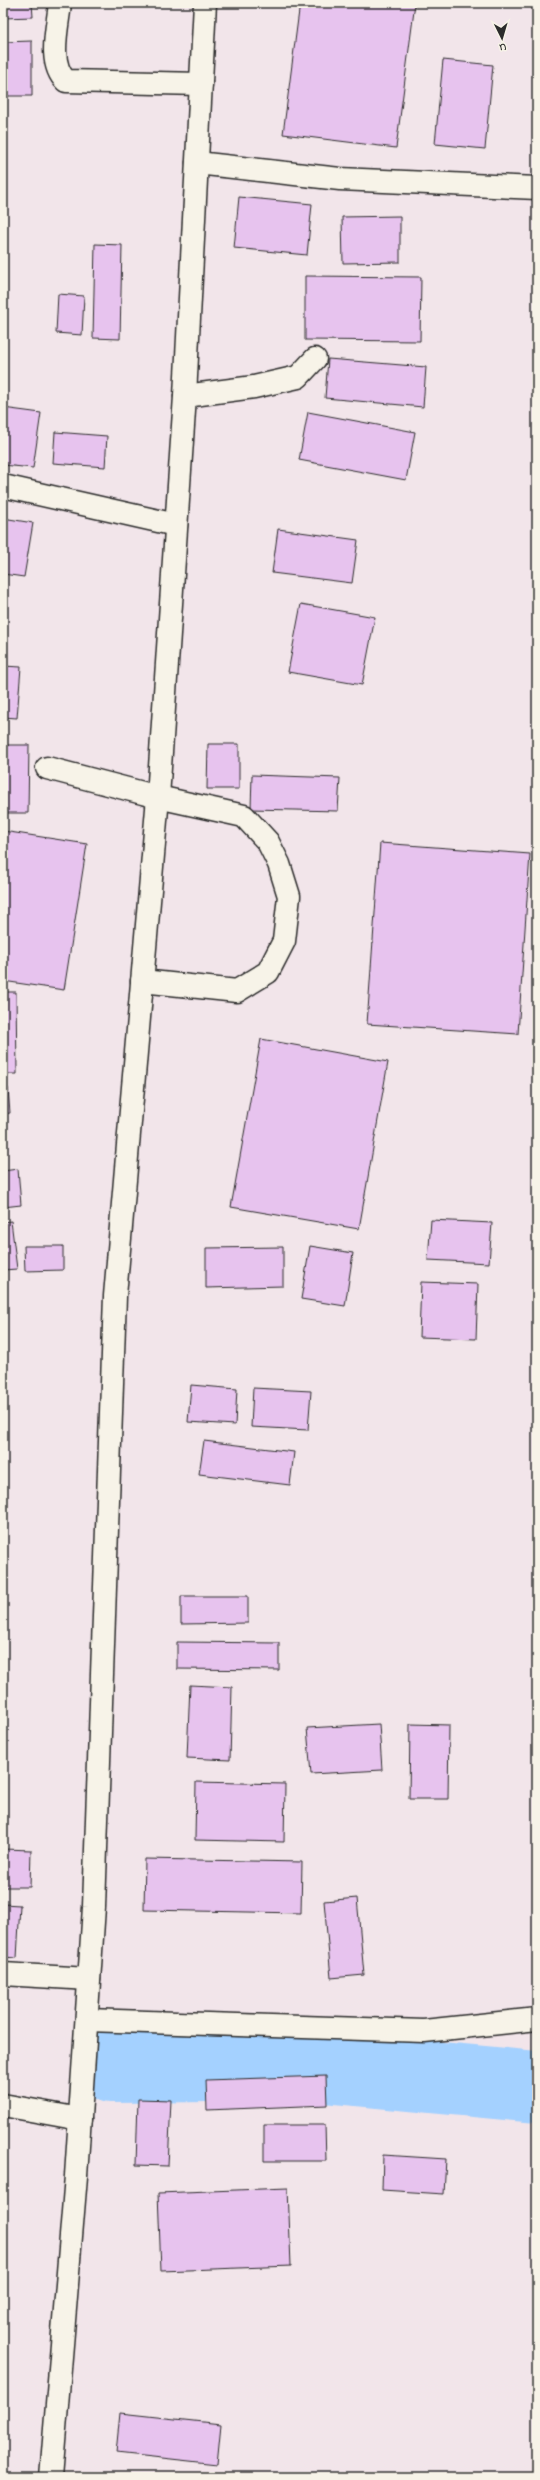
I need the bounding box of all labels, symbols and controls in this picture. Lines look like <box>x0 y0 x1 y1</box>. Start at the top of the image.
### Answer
north arrow <box>482 18 522 58</box>
text: U <box>499 39 507 55</box>

